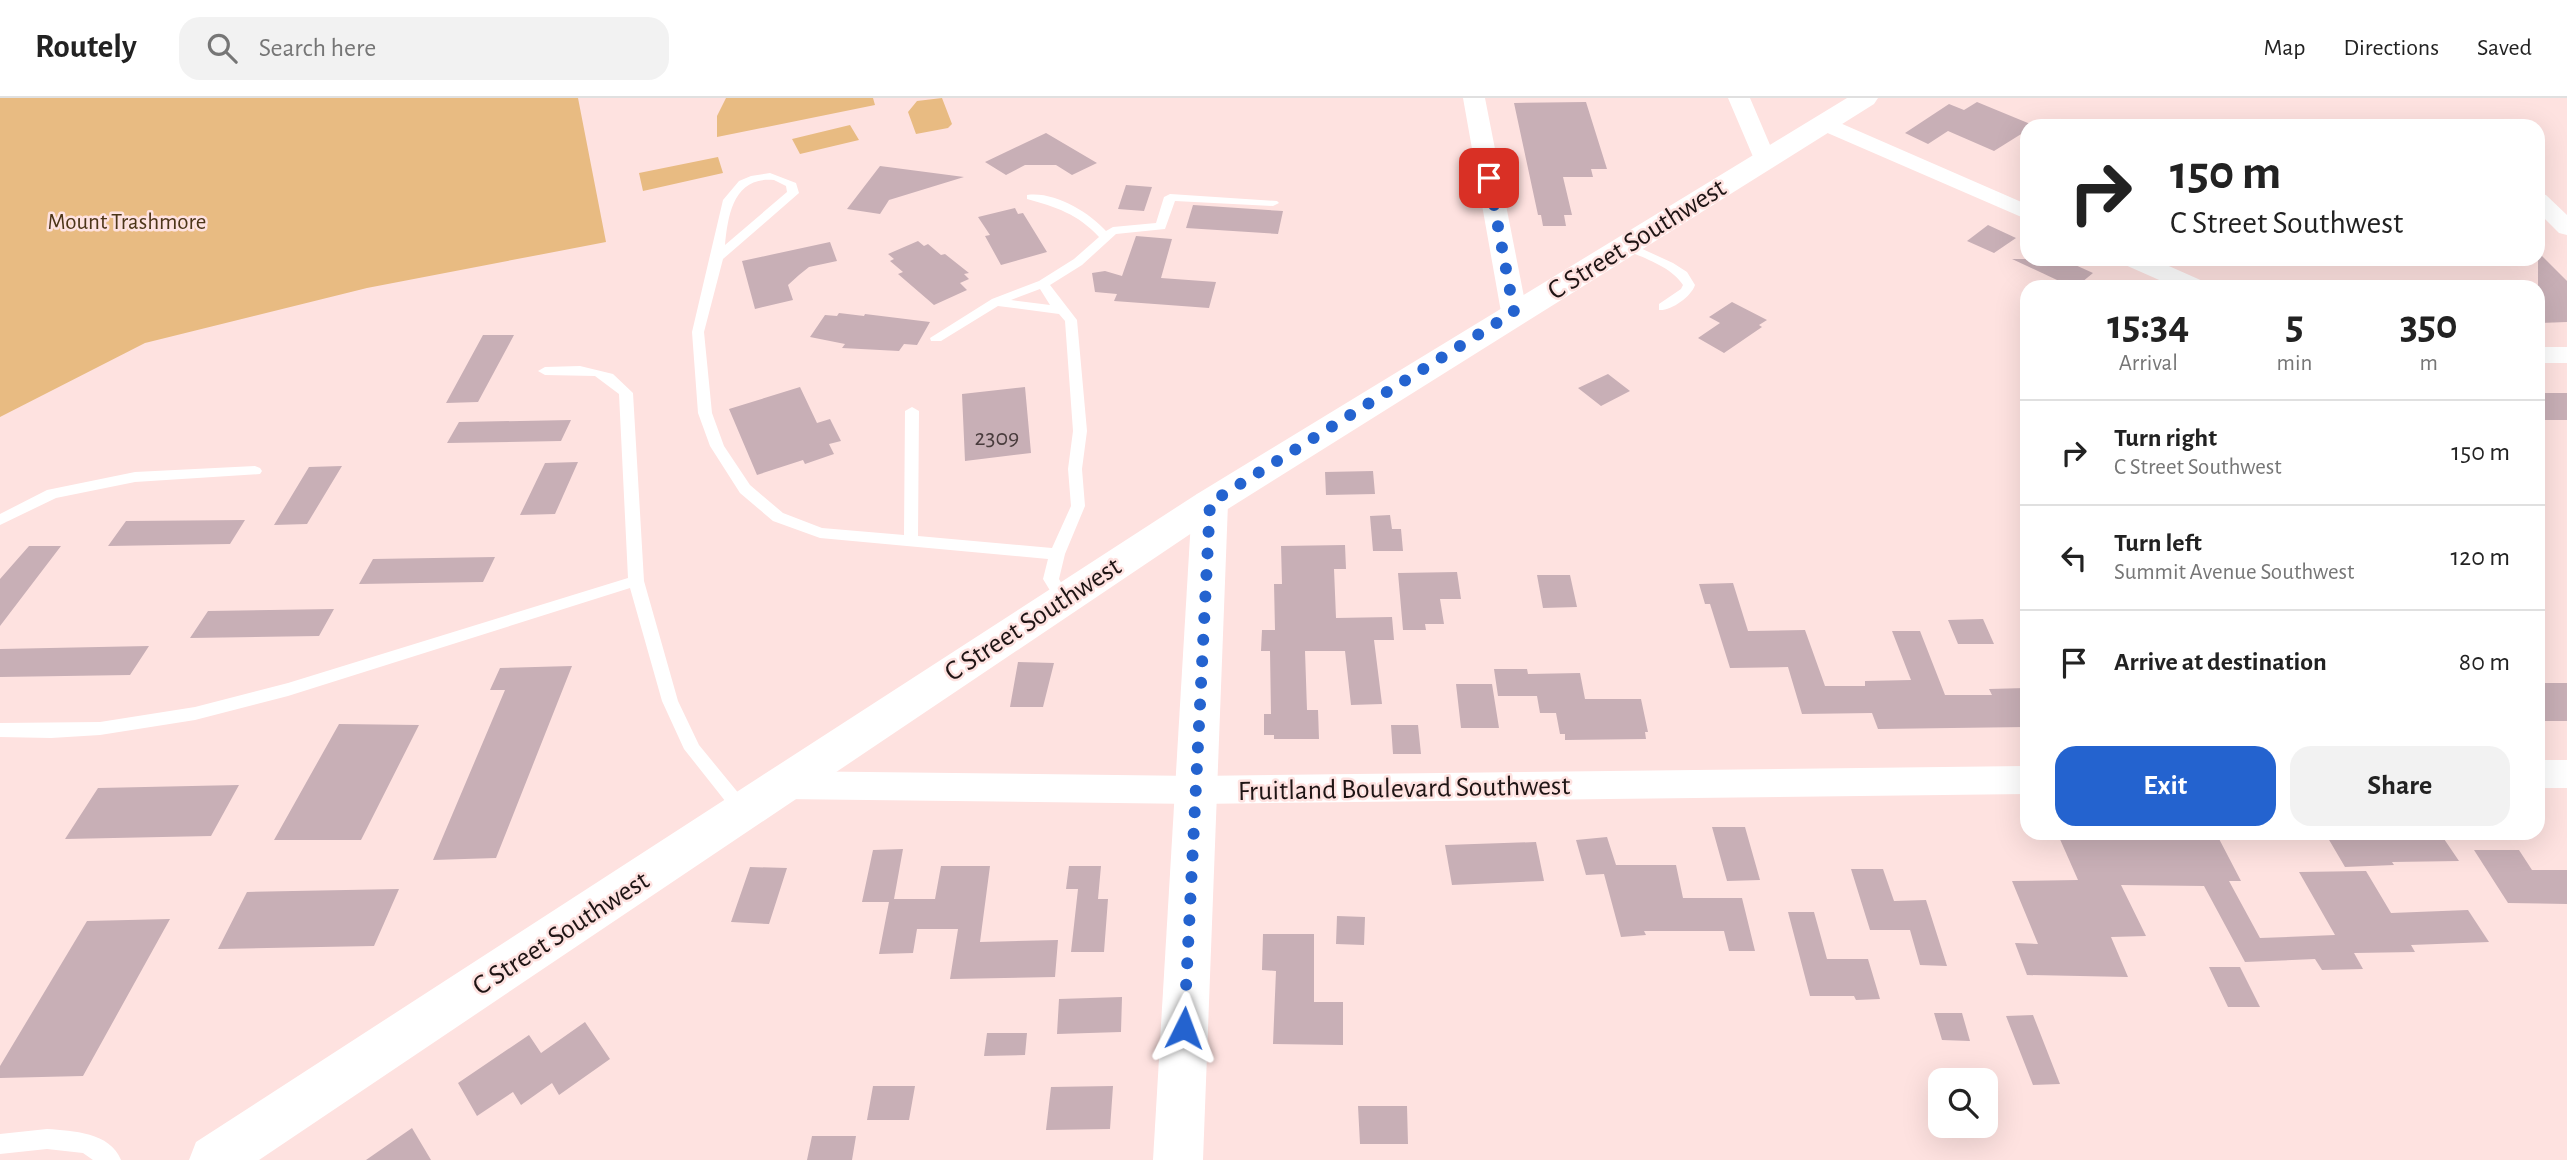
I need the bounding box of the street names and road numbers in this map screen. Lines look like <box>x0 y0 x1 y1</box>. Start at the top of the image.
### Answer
street label: C Street Southwest <box>1543 174 1731 306</box>
street label: C Street Southwest <box>940 552 1126 687</box>
street label: Fruitland Boulevard Southwest <box>1238 772 1571 806</box>
street label: C Street Southwest <box>468 866 654 1001</box>

